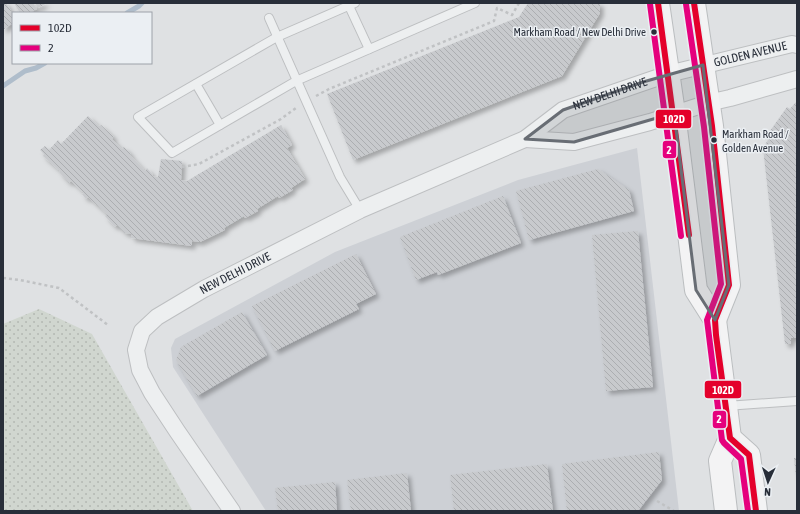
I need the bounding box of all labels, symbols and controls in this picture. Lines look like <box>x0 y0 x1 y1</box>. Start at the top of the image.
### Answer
legend <box>12 12 152 64</box>
text: 102D <box>48 21 72 35</box>
place label: Markham Road / New Delhi Drive <box>514 26 646 38</box>
marker: Markham Road / New Delhi Drive <box>649 27 659 37</box>
street label: GOLDEN AVENUE <box>712 39 788 70</box>
text: 2 <box>48 41 54 55</box>
street label: NEW DELHI DRIVE <box>571 75 649 113</box>
line badge: 102D <box>655 109 692 129</box>
text: 102D <box>663 113 685 125</box>
place label: Markham Road / Golden Avenue <box>722 128 789 154</box>
marker: Markham Road / Golden Avenue <box>709 135 719 145</box>
line badge: 2 <box>662 140 677 159</box>
text: 2 <box>666 144 672 156</box>
street label: NEW DELHI DRIVE <box>197 249 273 297</box>
line badge: 102D <box>704 380 742 399</box>
text: 102D <box>712 384 734 396</box>
line badge: 2 <box>712 410 727 429</box>
text: 2 <box>716 413 722 425</box>
north arrow <box>748 462 788 502</box>
text: N <box>764 486 771 498</box>

